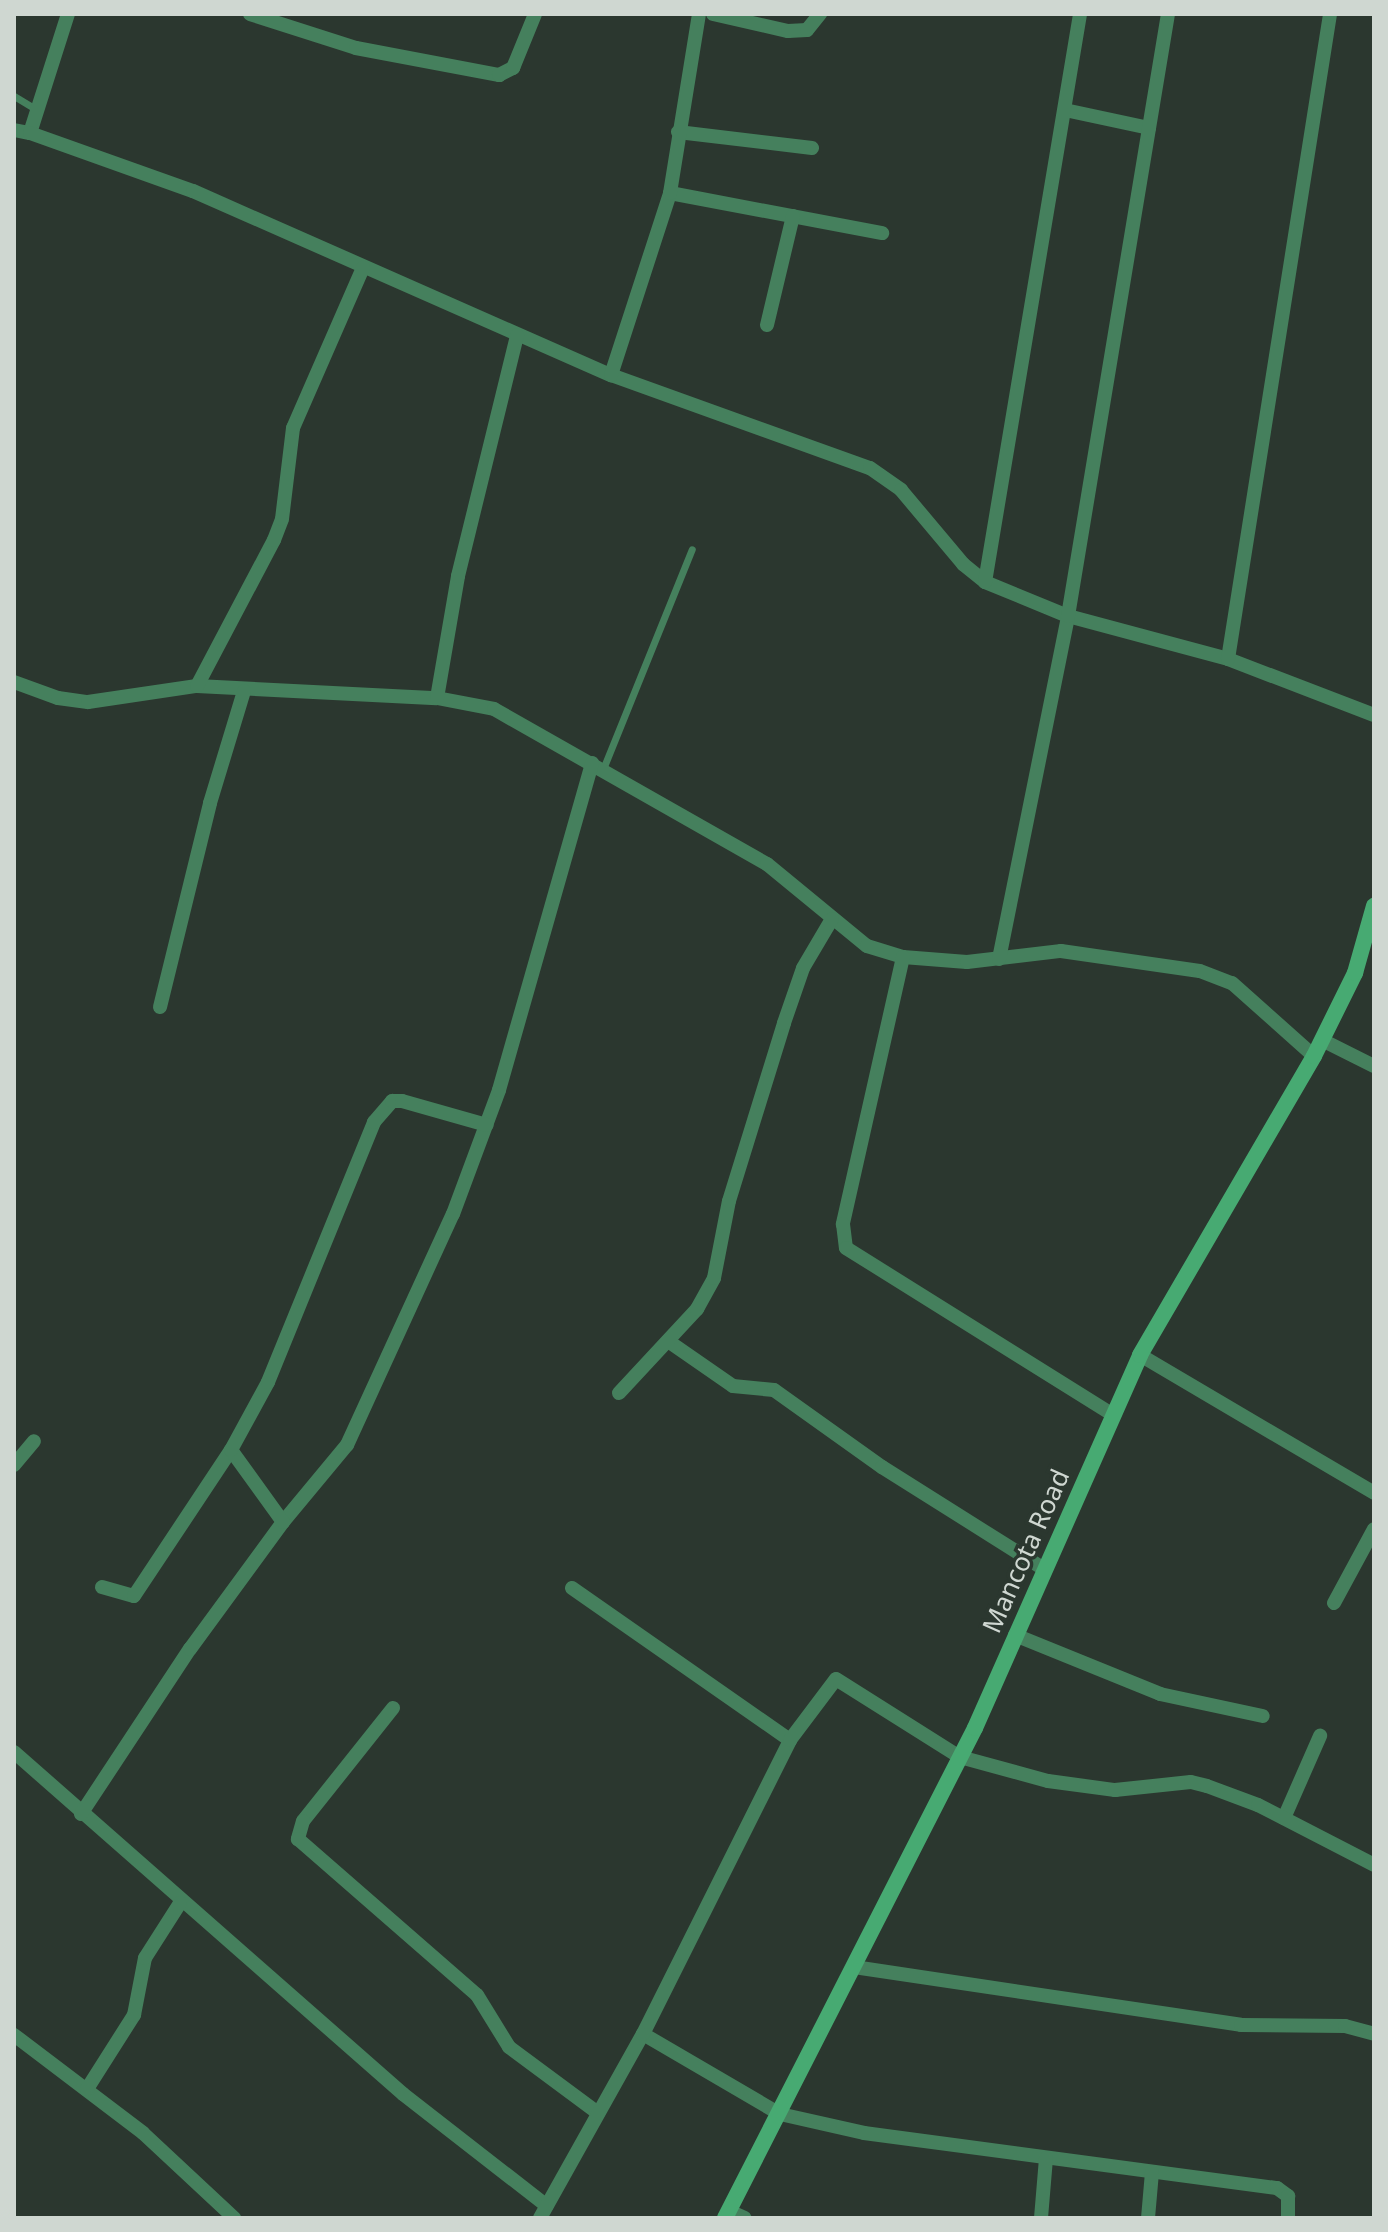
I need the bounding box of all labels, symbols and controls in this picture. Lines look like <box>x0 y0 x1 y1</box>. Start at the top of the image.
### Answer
street label: Mancota Road <box>976 1464 1076 1638</box>

